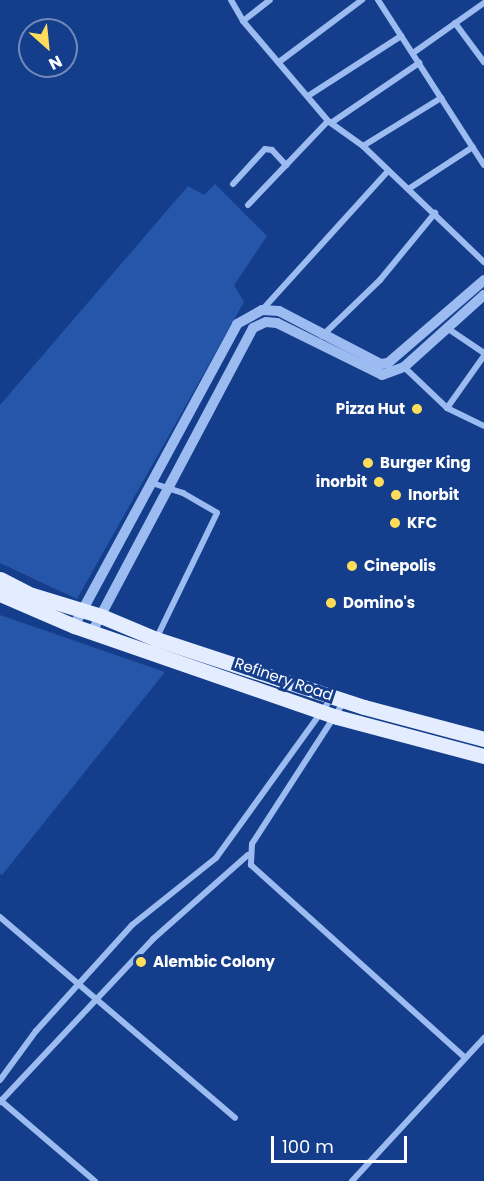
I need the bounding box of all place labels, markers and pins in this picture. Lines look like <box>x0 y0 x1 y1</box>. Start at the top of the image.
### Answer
place label: Pizza Hut <box>336 400 405 418</box>
marker: Pizza Hut <box>410 402 424 416</box>
place label: Burger King <box>380 454 471 472</box>
marker: Burger King <box>361 456 375 470</box>
place label: inorbit <box>316 473 367 491</box>
marker: inorbit <box>372 475 386 489</box>
place label: Inorbit <box>408 486 459 504</box>
marker: Inorbit <box>389 488 403 502</box>
place label: KFC <box>407 514 437 532</box>
marker: KFC <box>388 516 402 530</box>
place label: Cinepolis <box>364 557 436 575</box>
marker: Cinepolis <box>345 559 359 573</box>
place label: Domino's <box>343 594 415 612</box>
marker: Domino's <box>324 596 338 610</box>
place label: Alembic Colony <box>153 953 275 971</box>
marker: Alembic Colony <box>134 955 148 969</box>

